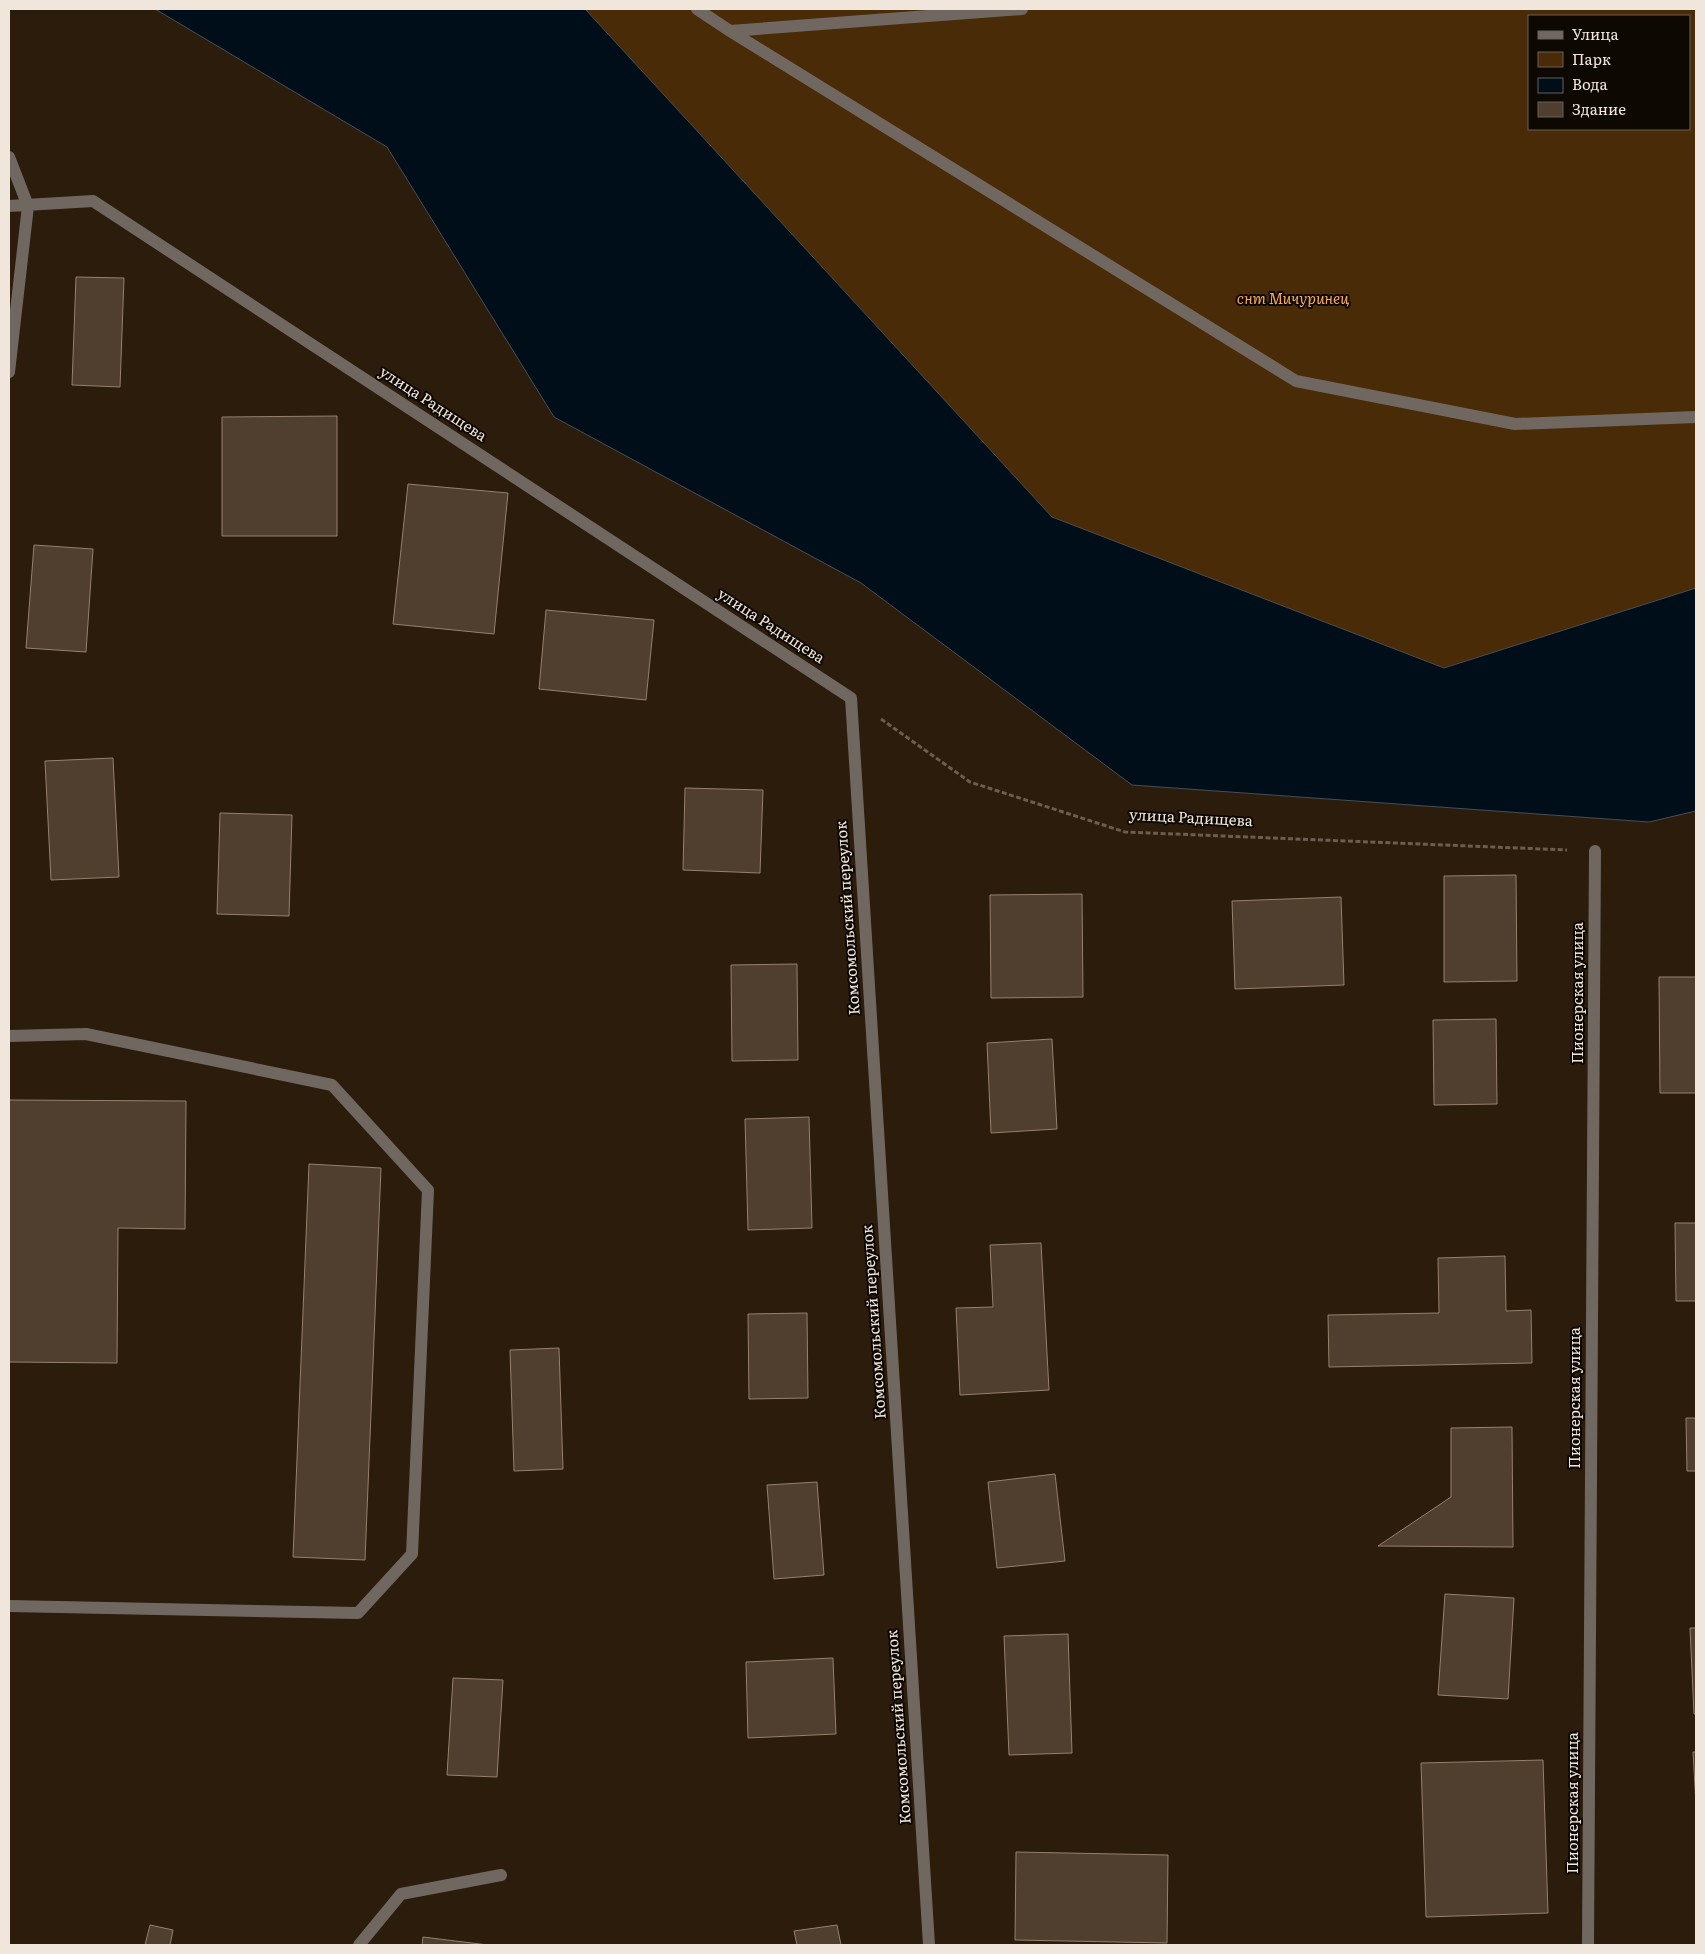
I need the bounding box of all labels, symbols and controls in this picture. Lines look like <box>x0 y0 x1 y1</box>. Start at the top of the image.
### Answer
legend <box>1528 15 1690 130</box>
text: Улица <box>1572 22 1620 45</box>
text: Парк <box>1572 47 1611 70</box>
text: Вода <box>1572 72 1609 95</box>
text: Здание <box>1572 97 1626 120</box>
park label: снт Мичуринец <box>1237 286 1350 309</box>
street label: улица Радищева <box>376 359 493 447</box>
street label: улица Радищева <box>714 581 831 669</box>
street label: улица Радищева <box>1129 802 1255 831</box>
street label: Комсомольский переулок <box>828 820 865 1016</box>
street label: Пионерская улица <box>1565 921 1588 1064</box>
street label: Комсомольский переулок <box>854 1224 891 1420</box>
street label: Пионерская улица <box>1562 1326 1585 1469</box>
street label: Комсомольский переулок <box>879 1629 916 1825</box>
street label: Пионерская улица <box>1560 1731 1583 1874</box>

